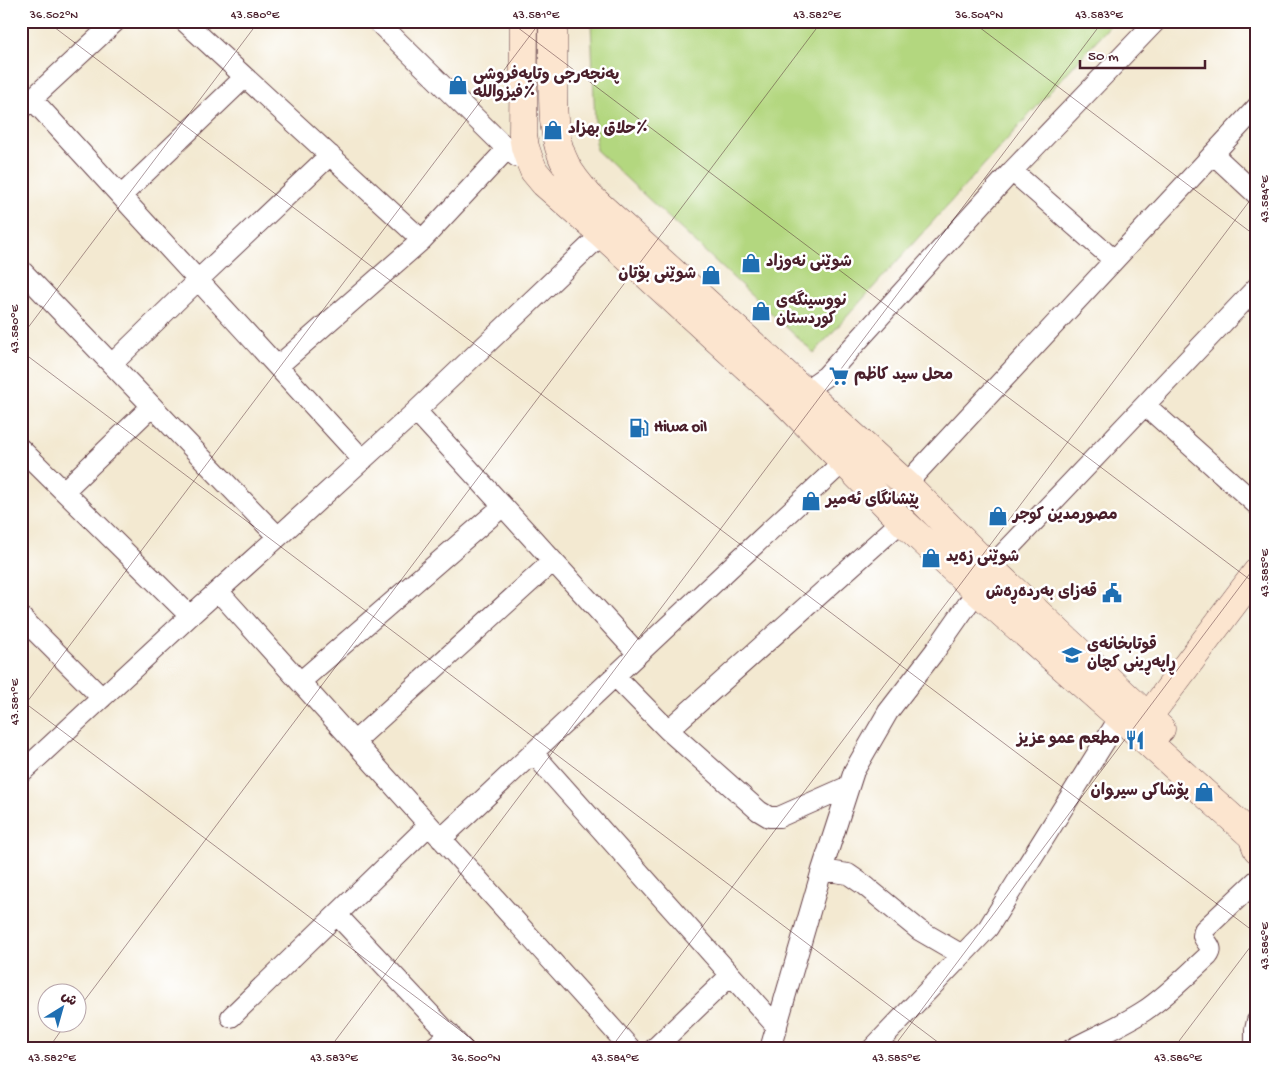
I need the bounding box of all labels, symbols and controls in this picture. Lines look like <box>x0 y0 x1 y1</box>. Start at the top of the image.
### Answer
text: 36.502°N <box>29 9 78 23</box>
text: 43.580°E <box>231 9 280 23</box>
text: 43.581°E <box>513 9 560 23</box>
text: 43.582°E <box>793 9 841 23</box>
text: 36.504°N <box>954 9 1003 23</box>
text: 43.583°E <box>1075 9 1123 23</box>
scale bar <box>1080 38 1206 70</box>
text: 50 m <box>1088 48 1119 66</box>
place label: پەنجەرجی وتایەفروشی فیزواللە٪ <box>473 65 620 104</box>
shop icon: پەنجەرجی وتایەفروشی فیزواللە٪ <box>447 74 469 96</box>
shop icon: حلاق بهزاد٪ <box>542 119 564 141</box>
place label: حلاق بهزاد٪ <box>568 119 648 140</box>
text: 43.584°E <box>1259 175 1273 223</box>
shop icon: شوێنی نەوزاد <box>740 252 762 274</box>
place label: شوێنی نەوزاد <box>766 253 852 273</box>
shop icon: شوێنی بۆتان <box>700 264 722 286</box>
place label: شوێنی بۆتان <box>618 265 696 285</box>
place label: نووسینگەی کوردستان <box>776 290 848 330</box>
shop icon: نووسینگەی کوردستان <box>750 300 772 322</box>
text: 43.580°E <box>9 304 23 353</box>
supermarket icon: محل سيد كاظم <box>828 365 850 387</box>
place label: محل سيد كاظم <box>854 366 953 386</box>
fuel station icon: Hiwa oil <box>628 417 650 439</box>
place label: Hiwa oil <box>654 419 707 438</box>
place label: پێشانگای ئەمیر <box>824 489 919 511</box>
shop icon: پێشانگای ئەمیر <box>800 490 822 512</box>
shop icon: مصورمدین كوجر <box>987 505 1009 527</box>
place label: مصورمدین كوجر <box>1011 506 1118 526</box>
shop icon: شوێنی زەید <box>920 547 942 569</box>
place label: شوێنی زەید <box>946 549 1019 568</box>
text: 43.585°E <box>1259 549 1273 597</box>
place label: قەزای بەردەڕەش <box>986 582 1097 604</box>
public building icon: قەزای بەردەڕەش <box>1101 582 1123 604</box>
place label: قوتابخانەی ڕاپەڕینی کچان <box>1087 635 1176 675</box>
school or university icon: قوتابخانەی ڕاپەڕینی کچان <box>1061 644 1083 666</box>
text: 43.581°E <box>9 678 23 725</box>
restaurant icon: مطعم عمو عزيز <box>1124 729 1146 751</box>
place label: مطعم عمو عزيز <box>1015 730 1120 750</box>
shop icon: پۆشاکی سیروان <box>1193 781 1215 803</box>
place label: پۆشاکی سیروان <box>1091 782 1189 802</box>
text: 43.586°E <box>1259 922 1273 970</box>
north arrow <box>38 982 88 1032</box>
text: ش <box>57 988 80 1011</box>
text: 43.582°E <box>28 1052 76 1066</box>
text: 43.583°E <box>310 1052 358 1066</box>
text: 36.500°N <box>450 1052 501 1066</box>
text: 43.584°E <box>591 1052 639 1066</box>
text: 43.585°E <box>872 1052 920 1066</box>
text: 43.586°E <box>1154 1052 1202 1066</box>

